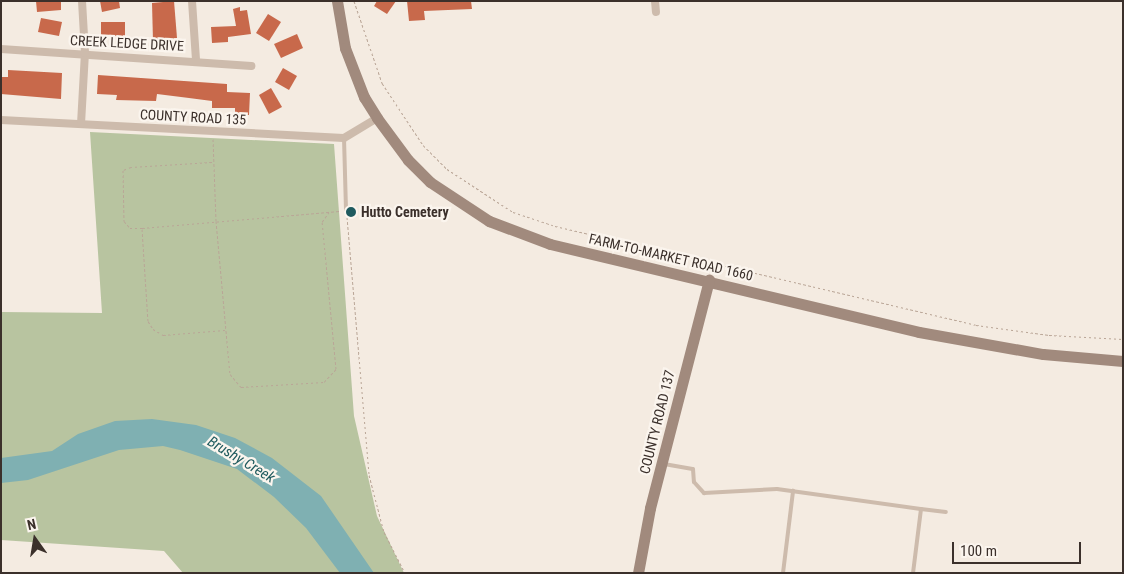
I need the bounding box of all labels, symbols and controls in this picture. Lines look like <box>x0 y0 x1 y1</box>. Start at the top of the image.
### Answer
street label: CREEK LEDGE DRIVE <box>70 32 184 54</box>
street label: COUNTY ROAD 135 <box>139 106 247 128</box>
place label: Hutto Cemetery <box>361 204 449 220</box>
marker: Hutto Cemetery <box>345 206 357 218</box>
street label: FARM-TO-MARKET ROAD 1660 <box>587 230 755 284</box>
street label: COUNTY ROAD 137 <box>636 368 678 476</box>
water label: Brushy Creek <box>204 433 278 487</box>
north arrow <box>10 514 60 564</box>
text: N <box>26 516 38 533</box>
scale bar <box>954 532 1083 564</box>
text: 100 m <box>960 542 997 560</box>

